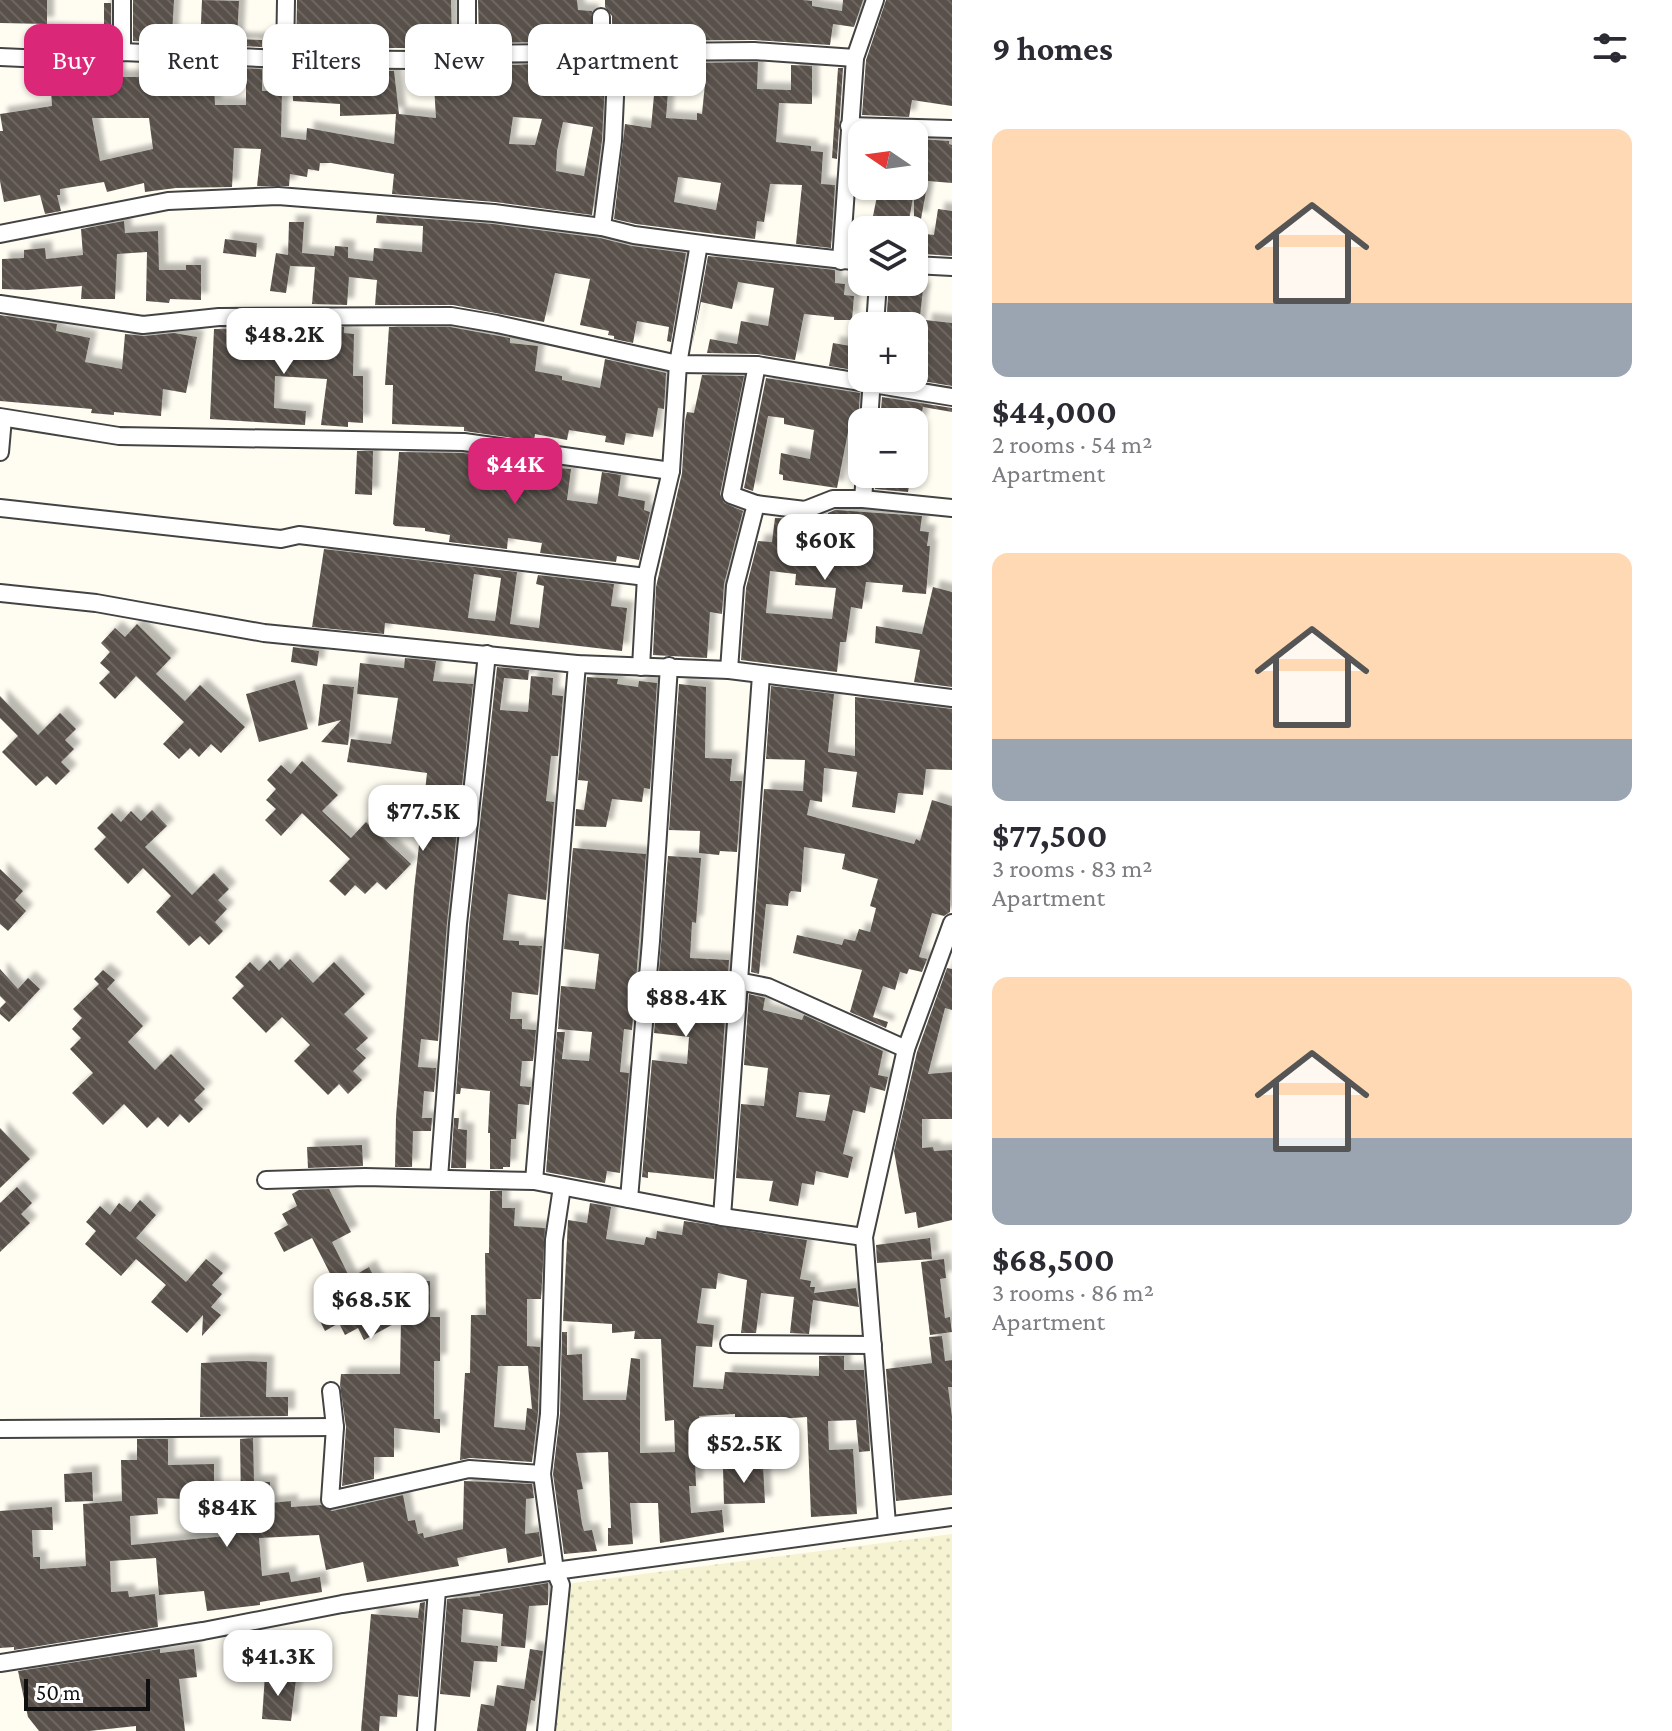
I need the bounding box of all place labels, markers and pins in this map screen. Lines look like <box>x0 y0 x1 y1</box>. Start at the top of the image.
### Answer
pin: $48.2K <box>219 308 349 376</box>
pin: $44K <box>468 438 562 506</box>
pin: $60K <box>778 514 872 582</box>
pin: $77.5K <box>358 785 488 853</box>
pin: $88.4K <box>621 971 751 1039</box>
pin: $68.5K <box>306 1273 436 1341</box>
pin: $52.5K <box>679 1417 809 1485</box>
pin: $84K <box>180 1481 274 1549</box>
pin: $41.3K <box>213 1630 343 1698</box>

